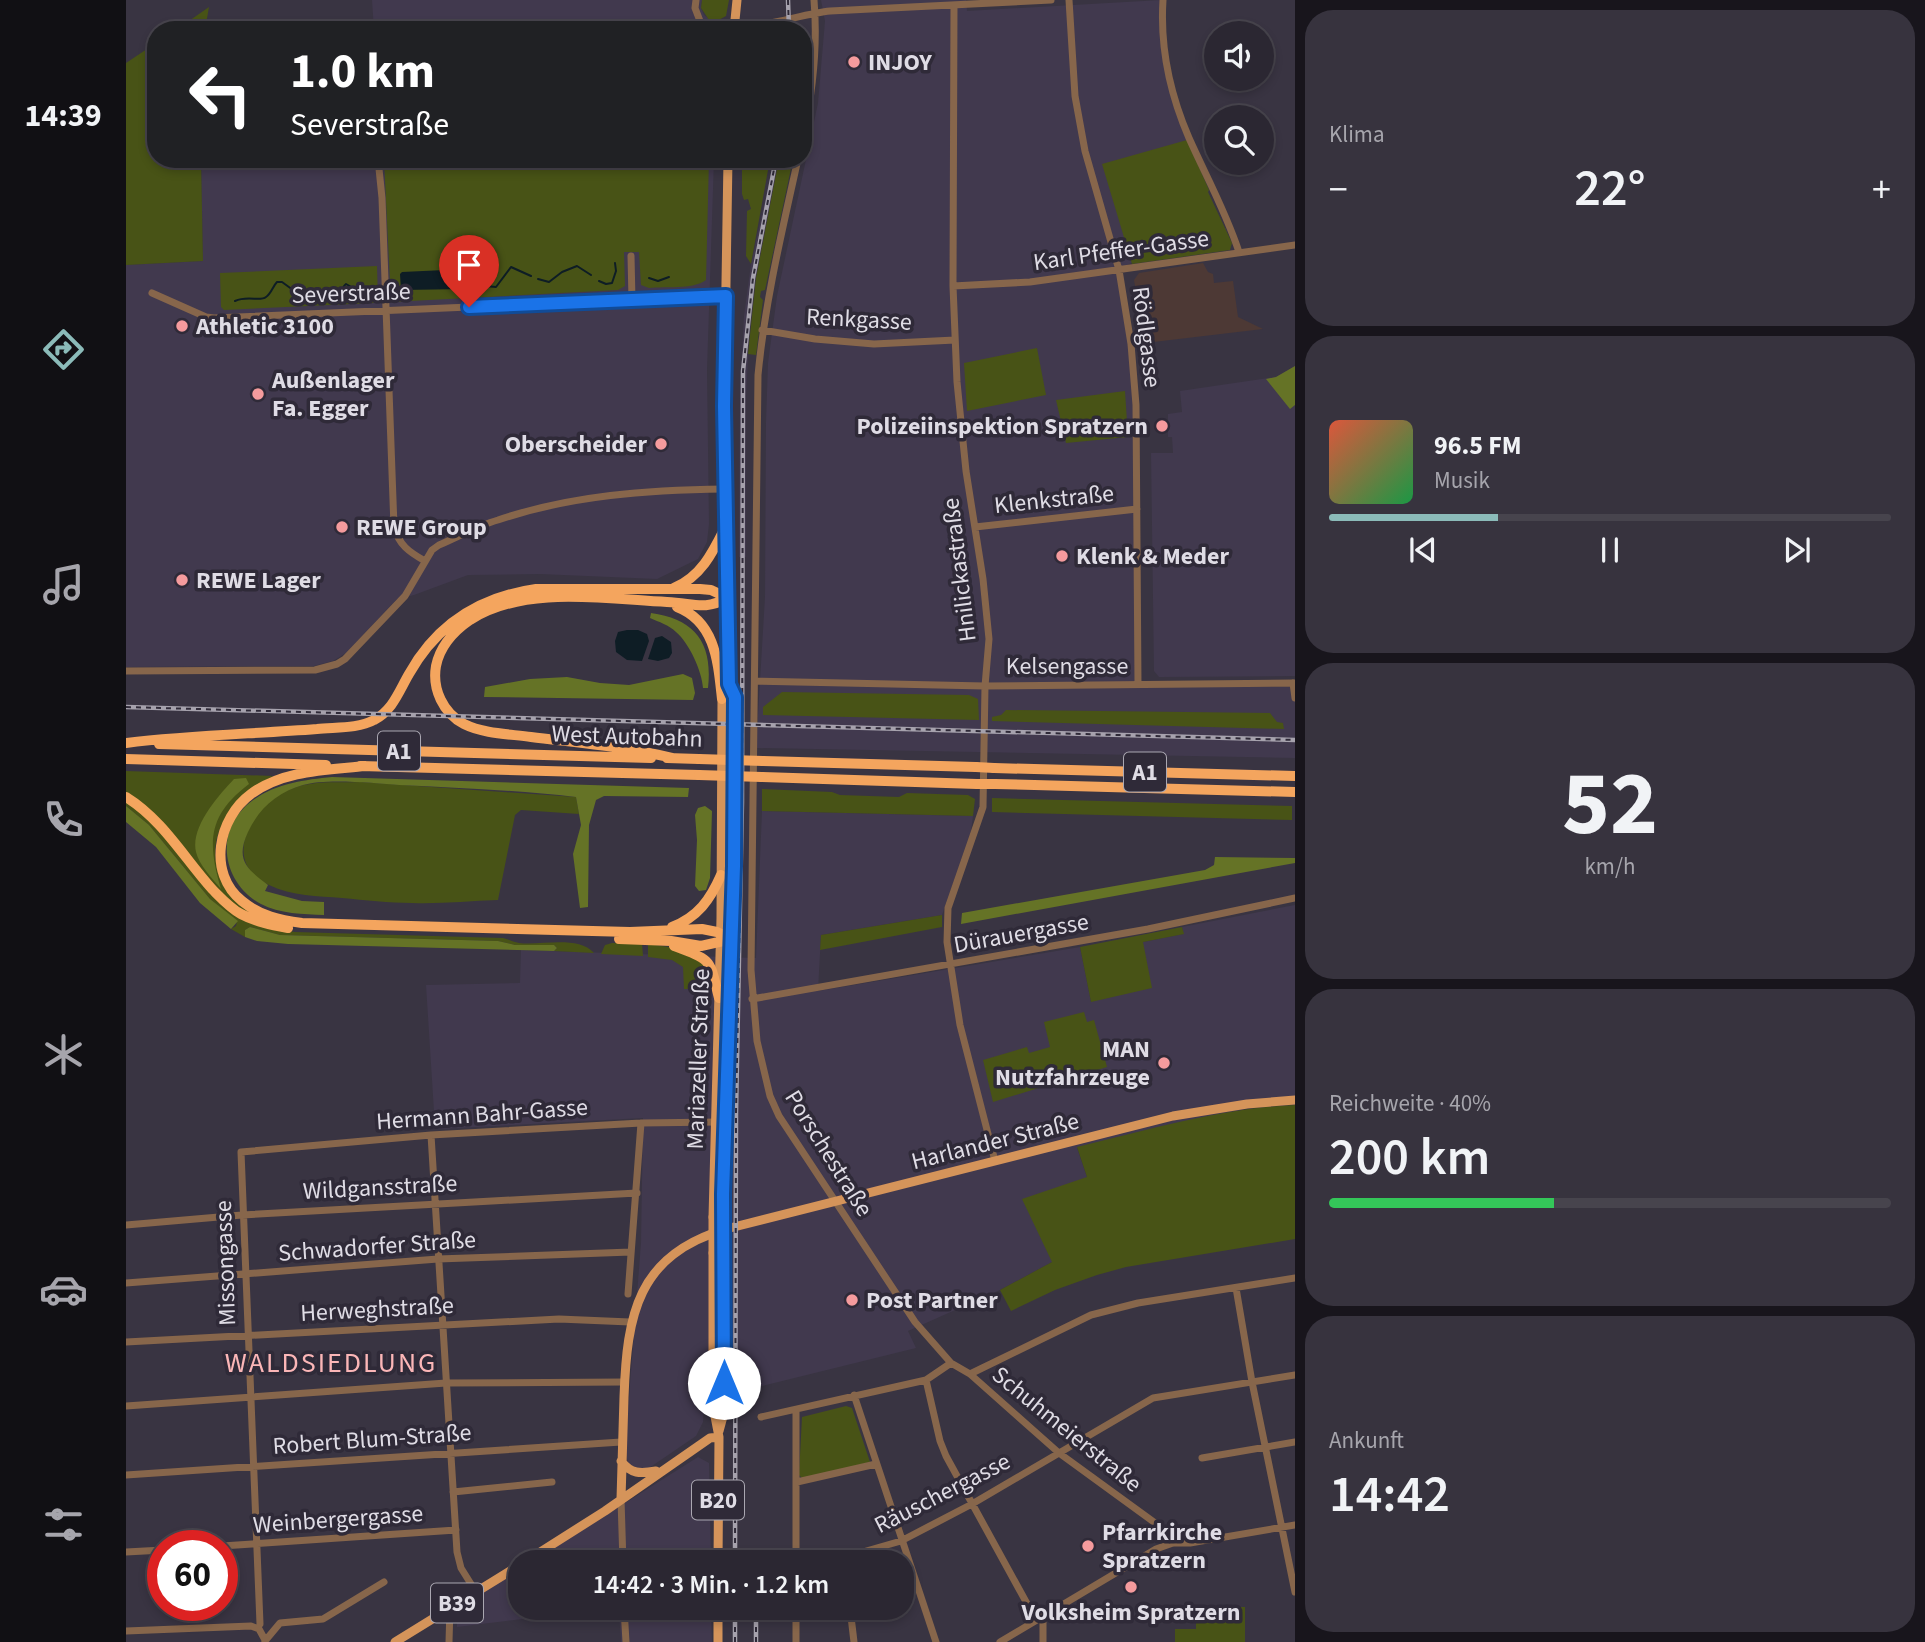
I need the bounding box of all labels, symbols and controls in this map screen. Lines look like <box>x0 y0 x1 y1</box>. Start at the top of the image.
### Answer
map controls <box>1204 21 1274 175</box>
button: sound <box>1204 21 1274 91</box>
text: 1.0 km <box>290 37 435 107</box>
place label: INJOY <box>868 45 932 80</box>
icon: left <box>175 49 266 140</box>
marker: INJOY <box>846 54 862 70</box>
text: 14:39 <box>24 93 102 139</box>
text: Severstraße <box>290 102 449 148</box>
button: search <box>1204 105 1274 175</box>
text: Klima <box>1329 118 1385 151</box>
text: 22° <box>1574 152 1646 226</box>
text: − <box>1329 163 1348 217</box>
text: + <box>1872 163 1891 217</box>
street label: Karl Pfeffer-Gasse <box>1031 221 1211 280</box>
pin <box>439 235 499 307</box>
icon: arrive <box>450 246 488 284</box>
street label: Severstraße <box>291 274 411 313</box>
street label: Rödlgasse <box>1123 284 1170 390</box>
street label: Renkgasse <box>805 299 913 340</box>
place label: Athletic 3100 <box>195 309 334 344</box>
marker: Athletic 3100 <box>174 318 190 334</box>
icon: directions <box>39 325 88 374</box>
place label: Außenlager Fa. Egger <box>271 363 395 426</box>
marker: Außenlager Fa. Egger <box>250 386 266 402</box>
place label: Polizeiinspektion Spratzern <box>857 409 1148 444</box>
marker: Polizeiinspektion Spratzern <box>1154 418 1170 434</box>
place label: Oberscheider <box>505 427 647 462</box>
text: 96.5 FM <box>1434 427 1522 464</box>
marker: Oberscheider <box>653 436 669 452</box>
text: Musik <box>1434 464 1490 497</box>
street label: Klenkstraße <box>992 476 1116 523</box>
street label: Hnilickastraße <box>933 496 986 644</box>
place label: REWE Group <box>356 510 487 545</box>
marker: REWE Group <box>334 519 350 535</box>
icon: previous <box>1404 531 1442 569</box>
icon: pause <box>1591 531 1629 569</box>
icon: next <box>1778 531 1816 569</box>
place label: Klenk & Meder <box>1076 539 1229 574</box>
marker: Klenk & Meder <box>1054 548 1070 564</box>
icon: music <box>39 560 88 609</box>
place label: REWE Lager <box>196 563 321 598</box>
marker: REWE Lager <box>174 572 190 588</box>
street label: Kelsengasse <box>1006 649 1128 684</box>
street label: West Autobahn <box>551 716 703 757</box>
road number: A1 <box>378 732 420 771</box>
text: 52 <box>1562 740 1658 869</box>
road number: A1 <box>1124 752 1166 792</box>
icon: phone <box>39 795 88 844</box>
text: km/h <box>1584 850 1636 883</box>
street label: Dürauergasse <box>951 904 1091 963</box>
street label: Mariazeller Straße <box>678 968 719 1150</box>
icon: climate <box>39 1030 88 1079</box>
place label: MAN Nutzfahrzeuge <box>995 1032 1150 1095</box>
marker: MAN Nutzfahrzeuge <box>1156 1055 1172 1071</box>
street label: Porschestraße <box>776 1083 881 1223</box>
text: Reichweite · 40% <box>1329 1087 1491 1120</box>
street label: Hermann Bahr-Gasse <box>375 1090 589 1139</box>
street label: Harlander Straße <box>908 1104 1083 1179</box>
text: 200 km <box>1329 1121 1490 1195</box>
street label: Wildgansstraße <box>302 1166 458 1209</box>
street label: Missongasse <box>206 1200 245 1326</box>
street label: Schwadorfer Straße <box>277 1222 477 1271</box>
icon: car <box>39 1265 88 1314</box>
place label: Post Partner <box>866 1283 998 1318</box>
street label: Herweghstraße <box>299 1288 455 1331</box>
marker: Post Partner <box>844 1292 860 1308</box>
district label: WALDSIEDLUNG <box>225 1343 437 1383</box>
position arrow <box>687 1346 761 1420</box>
street label: Schuhmeierstraße <box>984 1358 1149 1501</box>
street label: Robert Blum-Straße <box>272 1415 473 1464</box>
text: Ankunft <box>1329 1424 1404 1457</box>
street label: Räuschergasse <box>868 1444 1016 1543</box>
text: 14:42 <box>1329 1458 1450 1532</box>
road number: B20 <box>692 1480 744 1520</box>
street label: Weinbergergasse <box>252 1496 424 1543</box>
icon: filters <box>39 1500 88 1549</box>
place label: Pfarrkirche Spratzern <box>1102 1515 1222 1578</box>
speed limit sign: 60 <box>147 1530 238 1621</box>
marker: Pfarrkirche Spratzern <box>1080 1538 1096 1554</box>
text: 14:42 · 3 Min. · 1.2 km <box>593 1566 829 1603</box>
marker: Volksheim Spratzern <box>1123 1579 1139 1595</box>
road number: B39 <box>431 1584 483 1622</box>
place label: Volksheim Spratzern <box>1021 1595 1240 1630</box>

